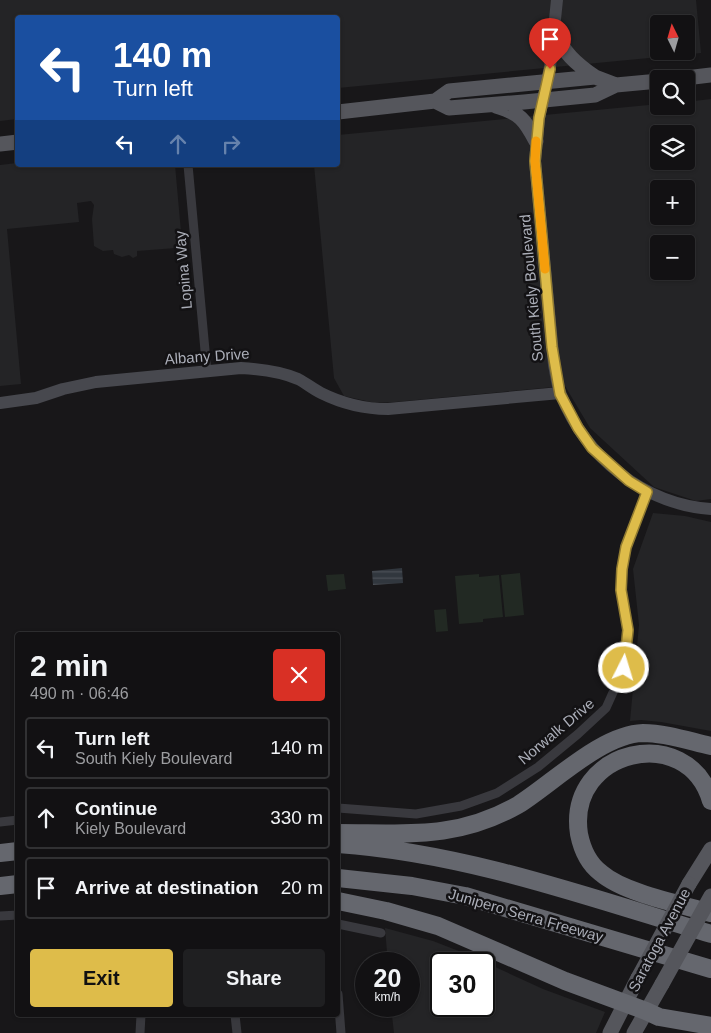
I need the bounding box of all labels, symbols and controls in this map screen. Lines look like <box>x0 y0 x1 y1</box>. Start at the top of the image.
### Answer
north arrow <box>650 15 695 60</box>
map controls <box>650 15 695 280</box>
pin <box>529 18 571 69</box>
icon: arrive <box>536 25 564 53</box>
icon: left <box>30 35 95 100</box>
text: 140 m <box>113 35 212 74</box>
button: search <box>650 70 695 115</box>
text: Turn left <box>113 76 193 101</box>
button: layers <box>650 125 695 170</box>
icon: left <box>111 130 139 158</box>
icon: ahead <box>164 130 192 158</box>
icon: right <box>217 130 245 158</box>
button: + <box>650 180 695 225</box>
street label: South Kiely Boulevard <box>516 214 546 362</box>
street label: Lopina Way <box>171 230 195 310</box>
button: − <box>650 235 695 280</box>
street label: Albany Drive <box>164 345 250 367</box>
position arrow <box>597 641 649 693</box>
text: 2 min <box>30 649 108 682</box>
button: close <box>273 649 325 701</box>
text: 490 m · 06:46 <box>30 685 129 702</box>
street label: Norwalk Drive <box>515 694 597 768</box>
text: Turn left <box>75 728 150 749</box>
icon: left <box>32 734 60 762</box>
text: 140 m <box>270 737 323 758</box>
text: South Kiely Boulevard <box>75 750 232 767</box>
text: Continue <box>75 798 157 819</box>
icon: ahead <box>32 804 60 832</box>
text: 330 m <box>270 807 323 828</box>
text: Kiely Boulevard <box>75 820 186 837</box>
icon: arrive <box>32 874 60 902</box>
text: Arrive at destination <box>75 877 259 898</box>
text: 20 m <box>281 877 323 898</box>
street label: Junipero Serra Freeway <box>447 885 606 945</box>
street label: Saratoga Avenue <box>625 885 693 995</box>
button: Exit <box>30 949 173 1007</box>
button: Share <box>183 949 325 1007</box>
speed limit sign: 30 <box>430 952 495 1017</box>
text: 20 <box>374 964 401 992</box>
text: km/h <box>374 990 401 1004</box>

